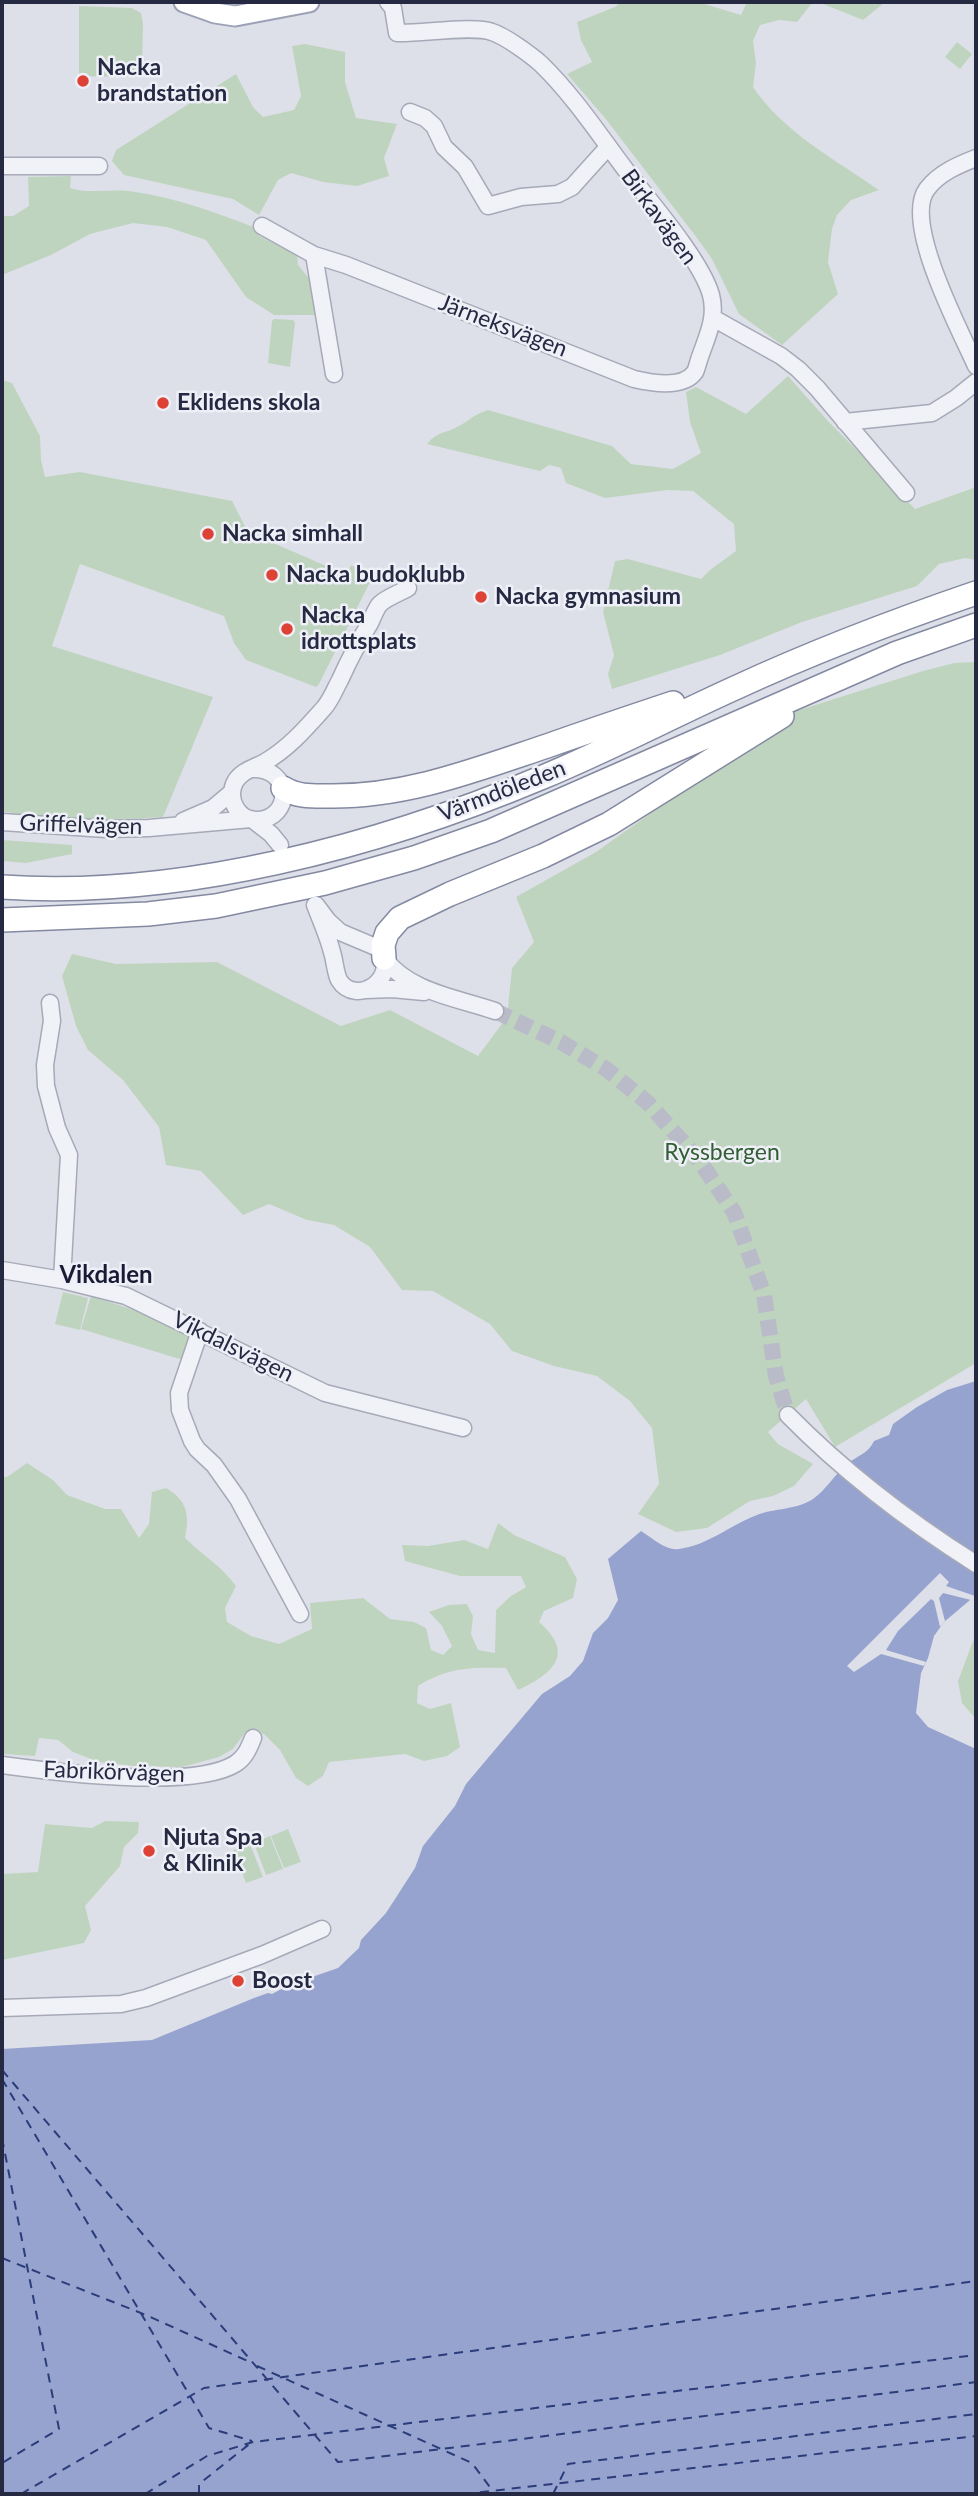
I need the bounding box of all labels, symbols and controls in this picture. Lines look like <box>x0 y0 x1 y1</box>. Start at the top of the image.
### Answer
place label: Nacka brandstation <box>97 54 227 108</box>
marker: Nacka brandstation <box>75 73 91 89</box>
street label: Birkavägen <box>615 164 703 270</box>
street label: Järneksvägen <box>435 289 571 363</box>
place label: Eklidens skola <box>177 389 320 417</box>
marker: Eklidens skola <box>155 395 171 411</box>
place label: Nacka simhall <box>222 520 363 548</box>
marker: Nacka simhall <box>200 526 216 542</box>
place label: Nacka budoklubb <box>286 561 465 589</box>
marker: Nacka budoklubb <box>264 567 280 583</box>
place label: Nacka gymnasium <box>495 583 681 611</box>
marker: Nacka gymnasium <box>473 589 489 605</box>
place label: Nacka idrottsplats <box>301 602 416 656</box>
marker: Nacka idrottsplats <box>279 621 295 637</box>
street label: Värmdöleden <box>434 754 570 828</box>
street label: Griffelvägen <box>19 809 143 841</box>
park label: Ryssbergen <box>664 1139 780 1167</box>
district label: Vikdalen <box>59 1261 153 1289</box>
street label: Vikdalsvägen <box>168 1306 298 1388</box>
street label: Fabrikörvägen <box>43 1756 185 1788</box>
place label: Njuta Spa & Klinik <box>163 1824 262 1878</box>
marker: Njuta Spa & Klinik <box>141 1843 157 1859</box>
place label: Boost <box>252 1967 312 1995</box>
marker: Boost <box>230 1973 246 1989</box>

